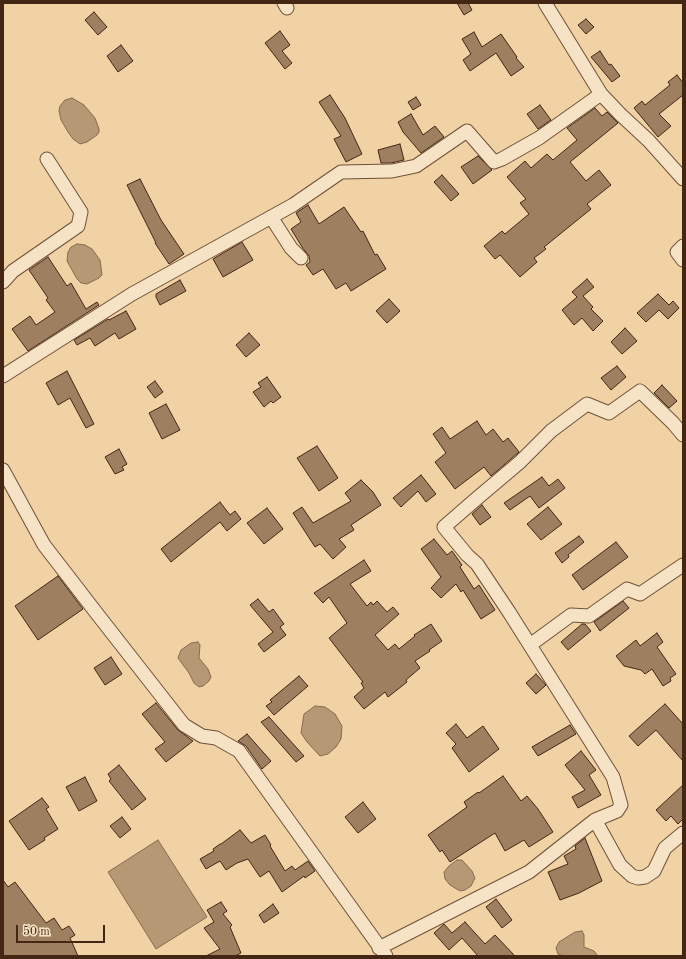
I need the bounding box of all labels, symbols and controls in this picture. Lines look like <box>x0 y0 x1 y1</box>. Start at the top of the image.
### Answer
scale bar <box>18 917 107 943</box>
text: 50 m <box>23 926 50 938</box>

